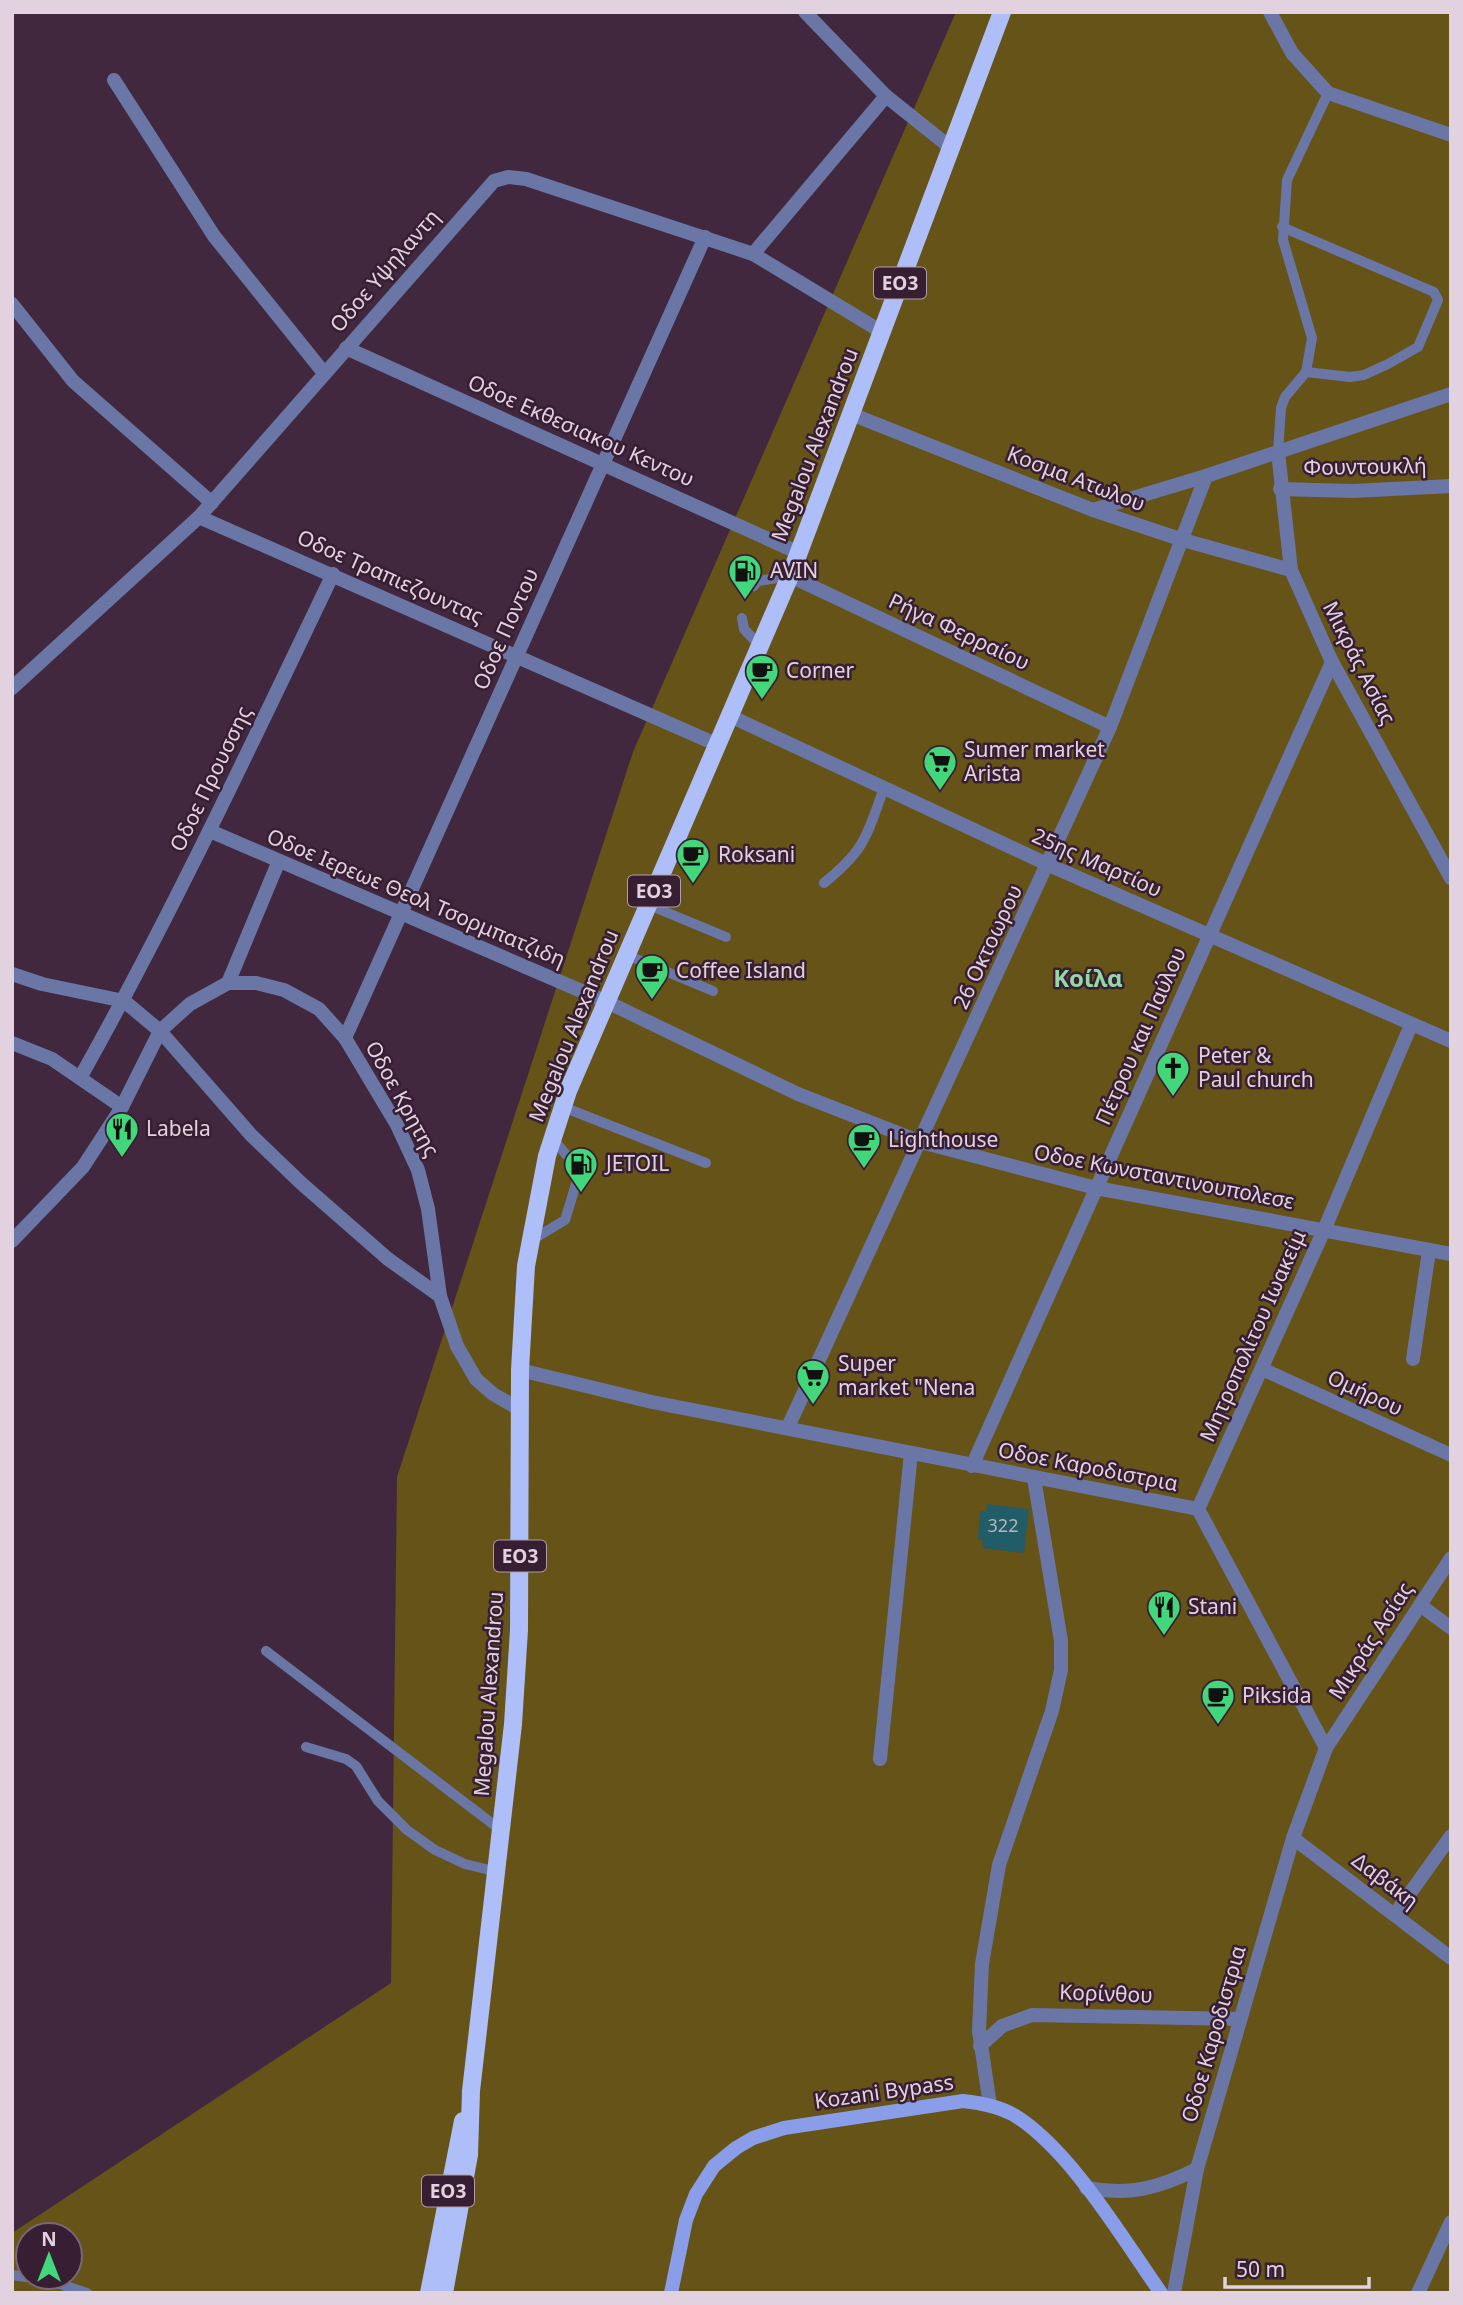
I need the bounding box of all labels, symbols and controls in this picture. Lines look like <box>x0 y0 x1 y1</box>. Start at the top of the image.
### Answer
street label: Oδοε Υψηλαντη <box>323 203 445 338</box>
road number: ΕΟ3 <box>874 268 926 298</box>
street label: Megalou Alexandrou <box>764 344 864 545</box>
street label: Oδοε Εκθεσιακου Κεντου <box>464 367 699 493</box>
street label: Κοσμα Ατωλου <box>1003 439 1149 517</box>
street label: Φουντουκλή <box>1303 451 1427 481</box>
street label: Oδοε Τραπιεζουντας <box>293 522 488 630</box>
fuel station icon: AVIN <box>726 552 764 601</box>
place label: AVIN <box>770 556 818 584</box>
street label: Oδοε Ποντου <box>466 563 544 694</box>
street label: Ρήγα Φερραίου <box>885 586 1034 676</box>
street label: Μικράς Ασίας <box>1317 596 1403 729</box>
cafe icon: Corner <box>743 652 781 701</box>
place label: Corner <box>786 656 854 684</box>
street label: Oδοε Προυσσης <box>163 701 257 856</box>
place label: Sumer market Arista <box>964 735 1105 787</box>
supermarket icon: Sumer market Arista <box>921 743 959 792</box>
street label: Oδοε Ιερεωε Θεολ Τσορμπατζιδη <box>263 821 570 973</box>
street label: 25ης Μαρτίου <box>1028 821 1167 903</box>
cafe icon: Roksani <box>674 836 712 885</box>
place label: Roksani <box>718 840 795 868</box>
road number: ΕΟ3 <box>628 876 680 906</box>
street label: 26 Οκτοωρου <box>946 880 1028 1013</box>
street label: Megalou Alexandrou <box>522 925 624 1126</box>
street label: Πέτρου και Παύλου <box>1088 942 1192 1129</box>
cafe icon: Coffee Island <box>633 952 671 1001</box>
place label: Coffee Island <box>676 956 806 984</box>
district label: Κοίλα <box>1053 961 1123 994</box>
street label: Oδοε Κρητης <box>359 1036 446 1161</box>
place label: Peter & Paul church <box>1198 1041 1314 1093</box>
church icon: Peter & Paul church <box>1154 1049 1192 1098</box>
restaurant icon: Labela <box>103 1110 141 1159</box>
place label: Labela <box>146 1114 211 1142</box>
cafe icon: Lighthouse <box>845 1121 883 1170</box>
place label: Lighthouse <box>888 1125 998 1153</box>
street label: Oδοε Κωνσταντινουπολεσε <box>1032 1137 1297 1215</box>
fuel station icon: JETOIL <box>562 1145 600 1194</box>
place label: JETOIL <box>604 1149 669 1177</box>
street label: Μητροπολίτου Ιωακείμ <box>1193 1225 1311 1446</box>
place label: Super market "Nena <box>838 1349 975 1401</box>
supermarket icon: Super market "Nena <box>794 1357 832 1406</box>
street label: Ομήρου <box>1323 1362 1408 1422</box>
street label: Oδοε Καροδιστρια <box>996 1435 1180 1497</box>
house number: 322 <box>988 1513 1018 1537</box>
road number: ΕΟ3 <box>494 1540 546 1572</box>
street label: Μικράς Ασίας <box>1322 1576 1418 1704</box>
restaurant icon: Stani <box>1145 1588 1183 1637</box>
street label: Megalou Alexandrou <box>467 1591 509 1797</box>
place label: Stani <box>1188 1592 1237 1620</box>
cafe icon: Piksida <box>1199 1677 1237 1726</box>
place label: Piksida <box>1242 1681 1312 1709</box>
street label: Δαβάκη <box>1347 1846 1425 1914</box>
street label: Oδοε Καροδιστρια <box>1174 1942 1252 2125</box>
street label: Κορίνθου <box>1059 1977 1153 2009</box>
street label: Kozani Bypass <box>813 2067 955 2115</box>
road number: ΕΟ3 <box>422 2176 474 2206</box>
north arrow <box>14 2221 84 2291</box>
text: N <box>41 2226 57 2252</box>
scale bar <box>1225 2246 1368 2290</box>
text: 50 m <box>1236 2255 1285 2283</box>

